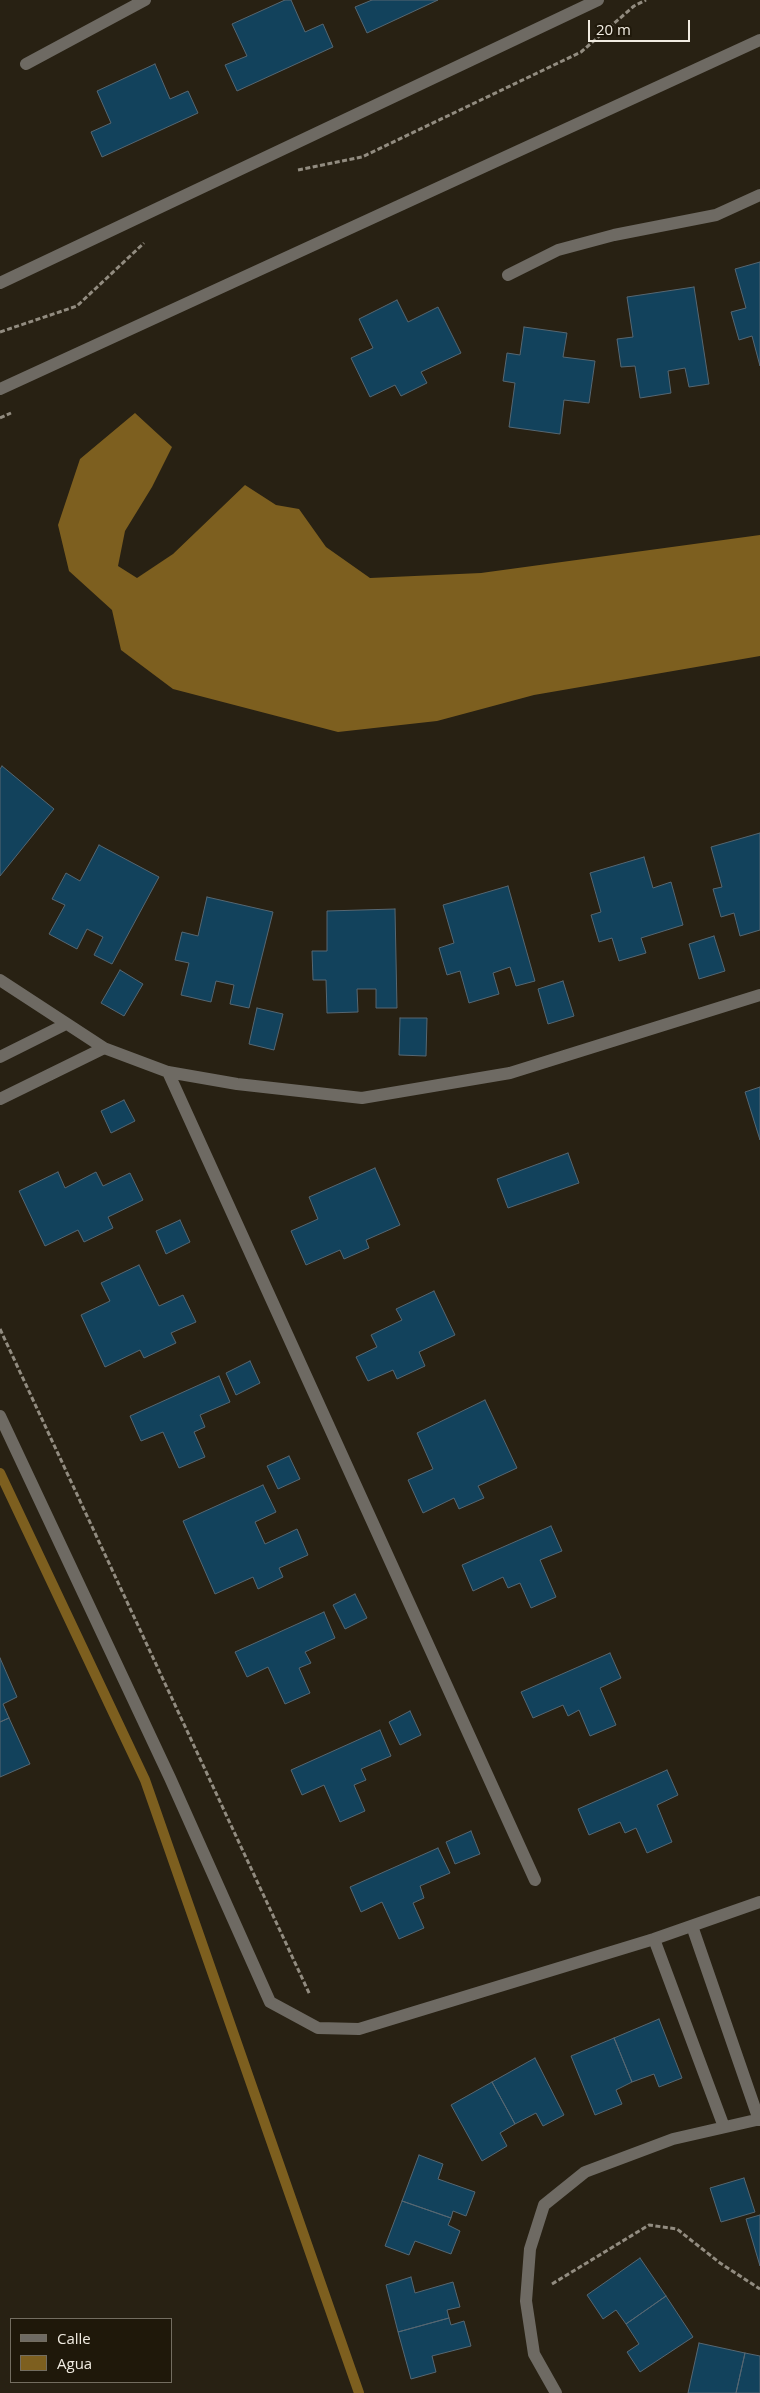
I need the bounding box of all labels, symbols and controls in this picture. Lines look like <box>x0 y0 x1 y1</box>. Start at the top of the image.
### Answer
scale bar <box>590 10 692 42</box>
text: 20 m <box>596 19 631 39</box>
legend <box>10 2318 172 2383</box>
text: Calle <box>57 2328 91 2348</box>
text: Agua <box>57 2353 92 2373</box>

